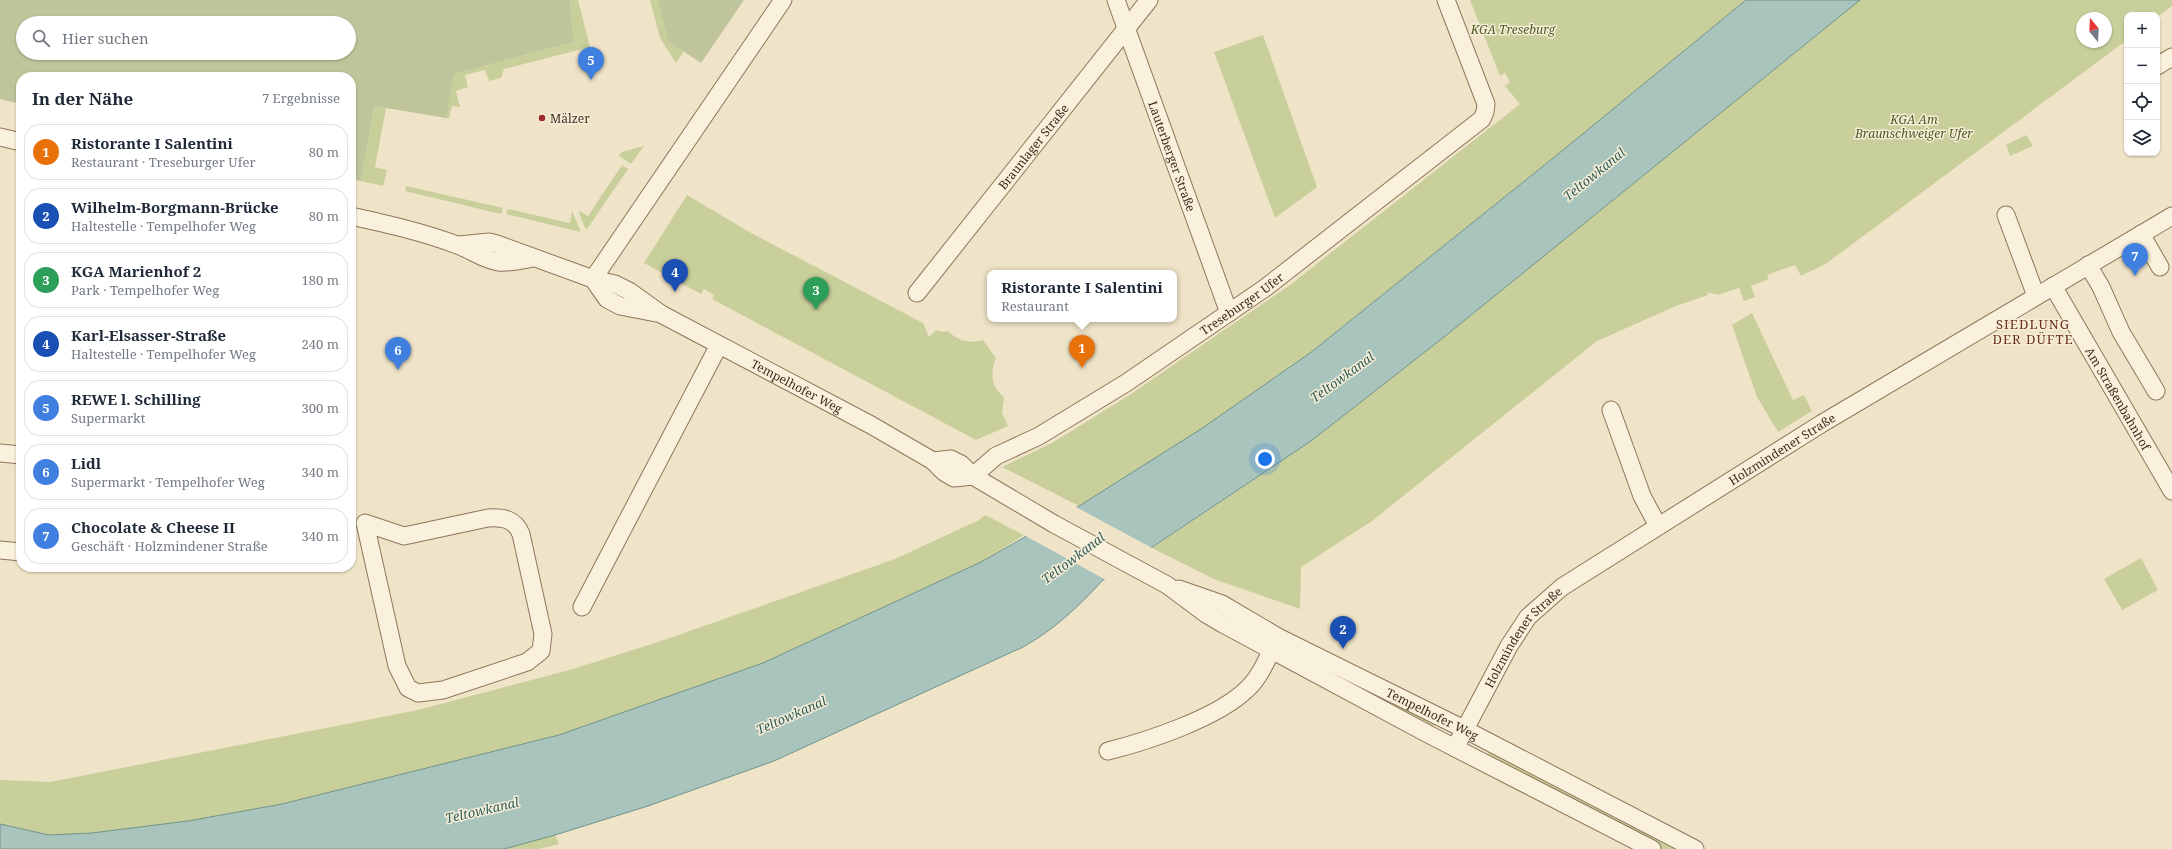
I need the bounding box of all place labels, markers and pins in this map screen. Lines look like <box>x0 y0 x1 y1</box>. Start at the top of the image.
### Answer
pin: 5 <box>578 47 604 80</box>
place label: Mälzer <box>550 110 590 127</box>
marker: Mälzer <box>537 113 547 123</box>
pin: 7 <box>2122 243 2148 276</box>
pin: 4 <box>662 259 688 292</box>
pin: 3 <box>803 277 829 310</box>
pin: 1 <box>1069 335 1095 368</box>
pin: 6 <box>385 337 411 370</box>
pin: 2 <box>1330 616 1356 649</box>

